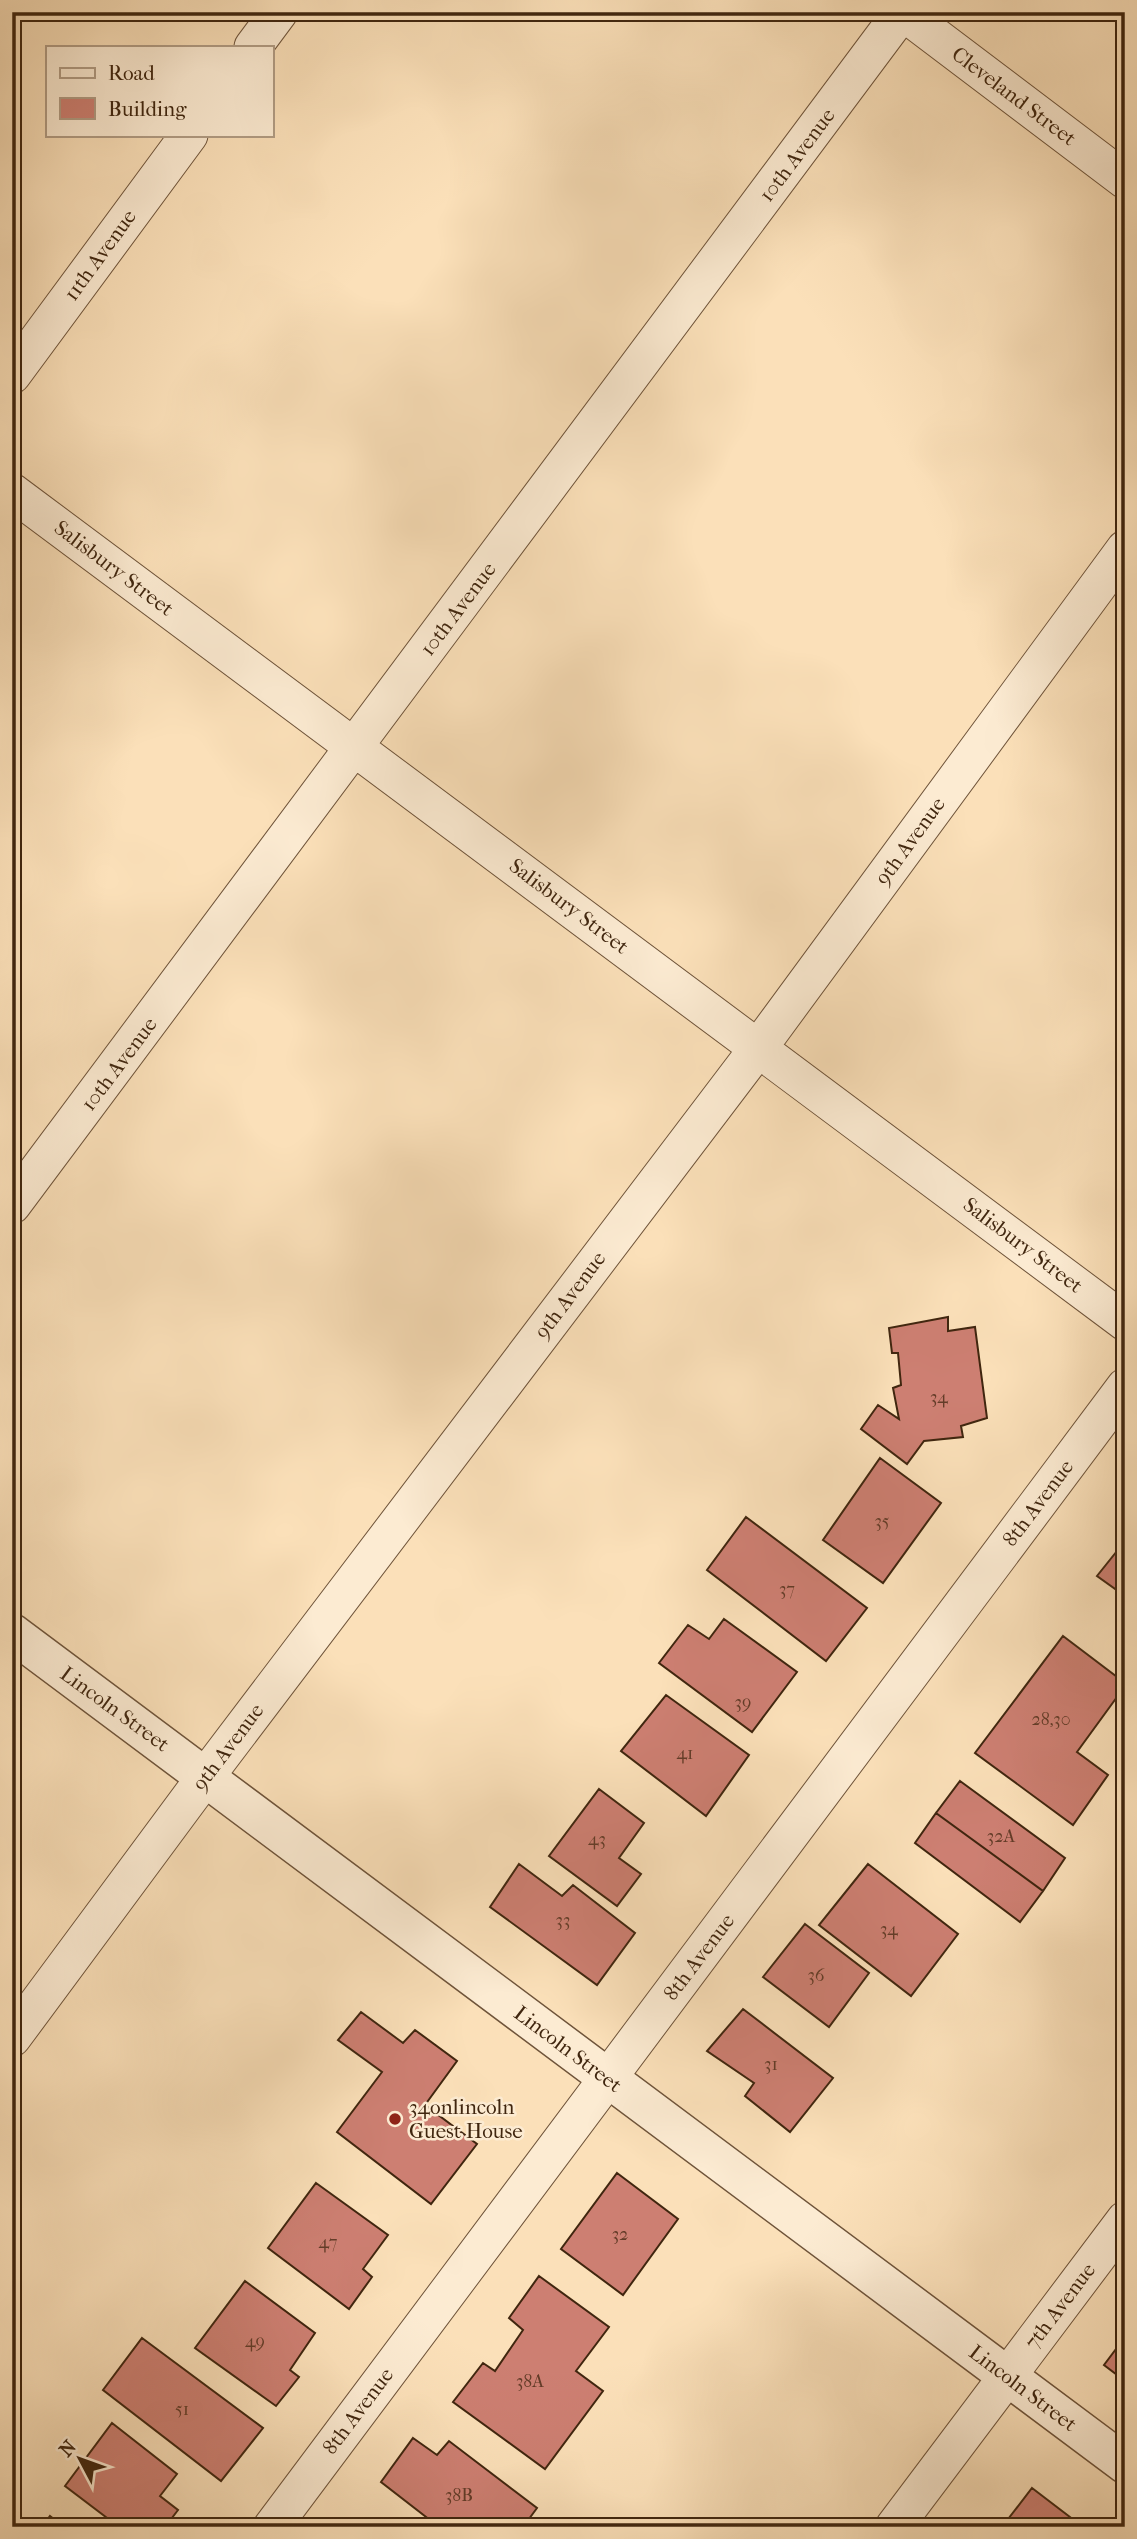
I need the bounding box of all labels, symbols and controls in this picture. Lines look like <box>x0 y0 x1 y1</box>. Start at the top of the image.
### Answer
street label: Cleveland Street <box>947 41 1081 151</box>
legend <box>46 46 273 136</box>
text: Road <box>108 61 155 85</box>
text: Building <box>108 97 187 121</box>
street label: 10th Avenue <box>754 104 840 206</box>
street label: 11th Avenue <box>59 205 141 305</box>
street label: Salisbury Street <box>50 515 179 621</box>
street label: 10th Avenue <box>415 558 501 660</box>
street label: 9th Avenue <box>870 792 950 890</box>
street label: Salisbury Street <box>505 853 634 959</box>
street label: 10th Avenue <box>76 1013 162 1115</box>
street label: Salisbury Street <box>959 1192 1088 1298</box>
street label: 9th Avenue <box>530 1247 610 1343</box>
house number: 34 <box>930 1387 948 1408</box>
street label: 8th Avenue <box>998 1455 1078 1551</box>
house number: 35 <box>874 1511 890 1532</box>
house number: 37 <box>779 1579 795 1600</box>
street label: Lincoln Street <box>56 1661 174 1757</box>
house number: 39 <box>735 1692 751 1713</box>
street label: 9th Avenue <box>188 1699 268 1795</box>
house number: 28,30 <box>1031 1709 1071 1730</box>
house number: 41 <box>676 1743 694 1764</box>
house number: 32A <box>987 1826 1015 1847</box>
house number: 43 <box>588 1829 606 1850</box>
street label: 8th Avenue <box>659 1909 739 2005</box>
house number: 33 <box>556 1910 570 1931</box>
house number: 34 <box>880 1919 898 1940</box>
house number: 36 <box>807 1965 825 1986</box>
street label: Lincoln Street <box>509 2001 627 2098</box>
house number: 31 <box>764 2054 778 2075</box>
place label: 34onlincoln Guest House <box>409 2095 523 2143</box>
marker: 34onlincoln Guest House <box>387 2111 403 2127</box>
house number: 32 <box>612 2224 628 2245</box>
house number: 47 <box>319 2232 338 2253</box>
street label: 7th Avenue <box>1020 2258 1100 2354</box>
house number: 49 <box>245 2331 265 2352</box>
street label: Lincoln Street <box>964 2340 1082 2437</box>
street label: 8th Avenue <box>318 2363 398 2459</box>
house number: 38A <box>516 2371 544 2392</box>
house number: 51 <box>175 2399 189 2420</box>
north arrow <box>46 2424 116 2494</box>
text: N <box>55 2435 81 2461</box>
house number: 38B <box>445 2485 473 2506</box>

